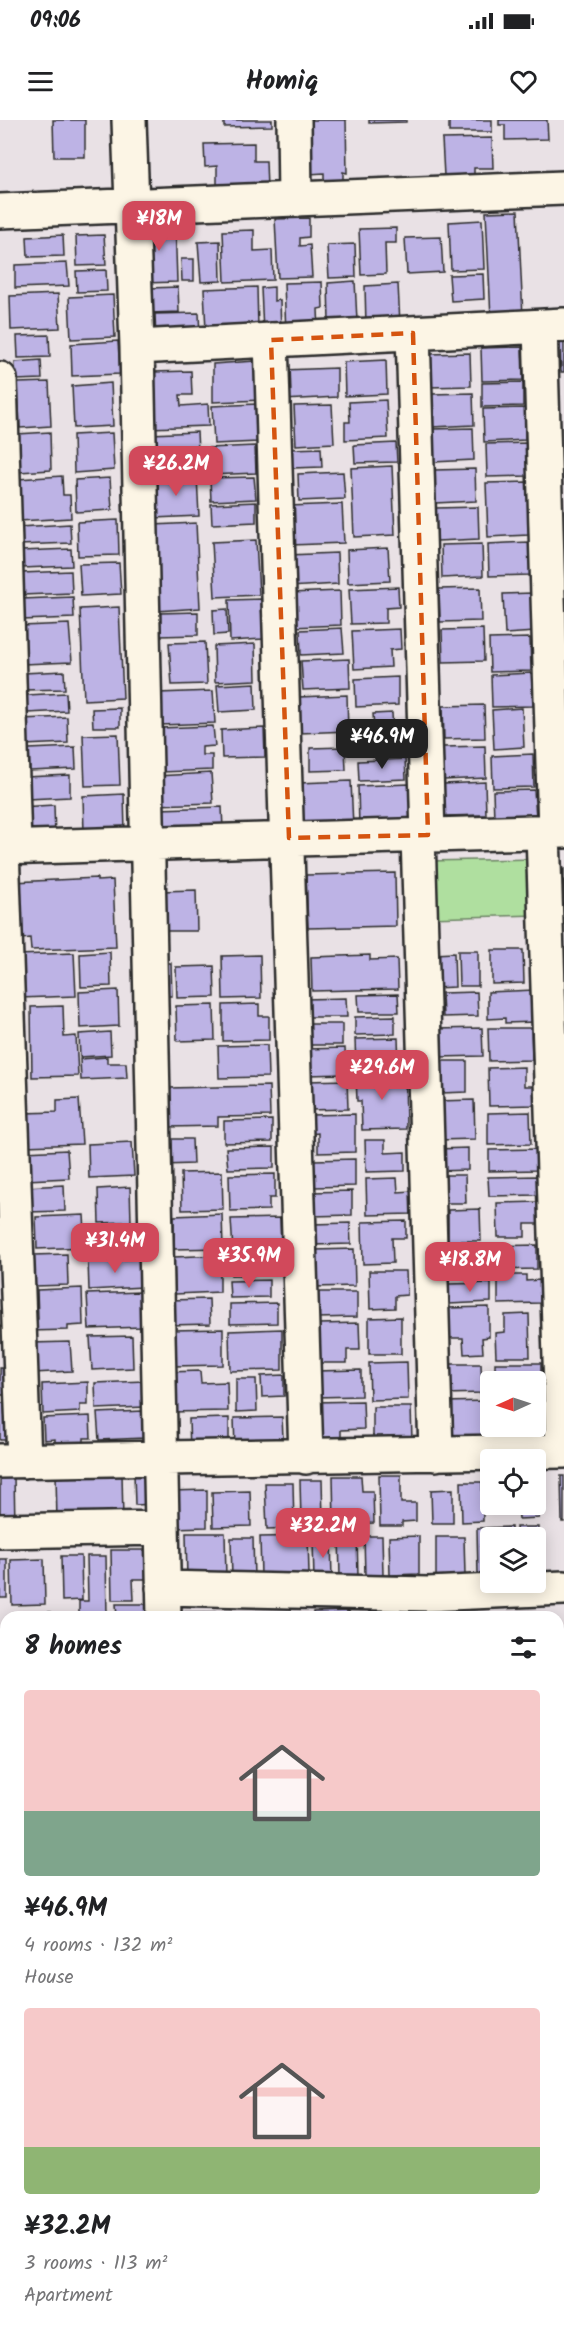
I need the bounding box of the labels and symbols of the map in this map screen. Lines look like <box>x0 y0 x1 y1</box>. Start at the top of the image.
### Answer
pin: ¥18M <box>123 201 195 252</box>
pin: ¥26.2M <box>127 446 225 497</box>
pin: ¥46.9M <box>333 719 431 770</box>
pin: ¥29.6M <box>333 1050 431 1101</box>
pin: ¥31.4M <box>66 1223 164 1274</box>
pin: ¥35.9M <box>200 1238 298 1289</box>
pin: ¥18.8M <box>421 1242 519 1293</box>
north arrow <box>480 1371 546 1437</box>
pin: ¥32.2M <box>274 1508 372 1559</box>

